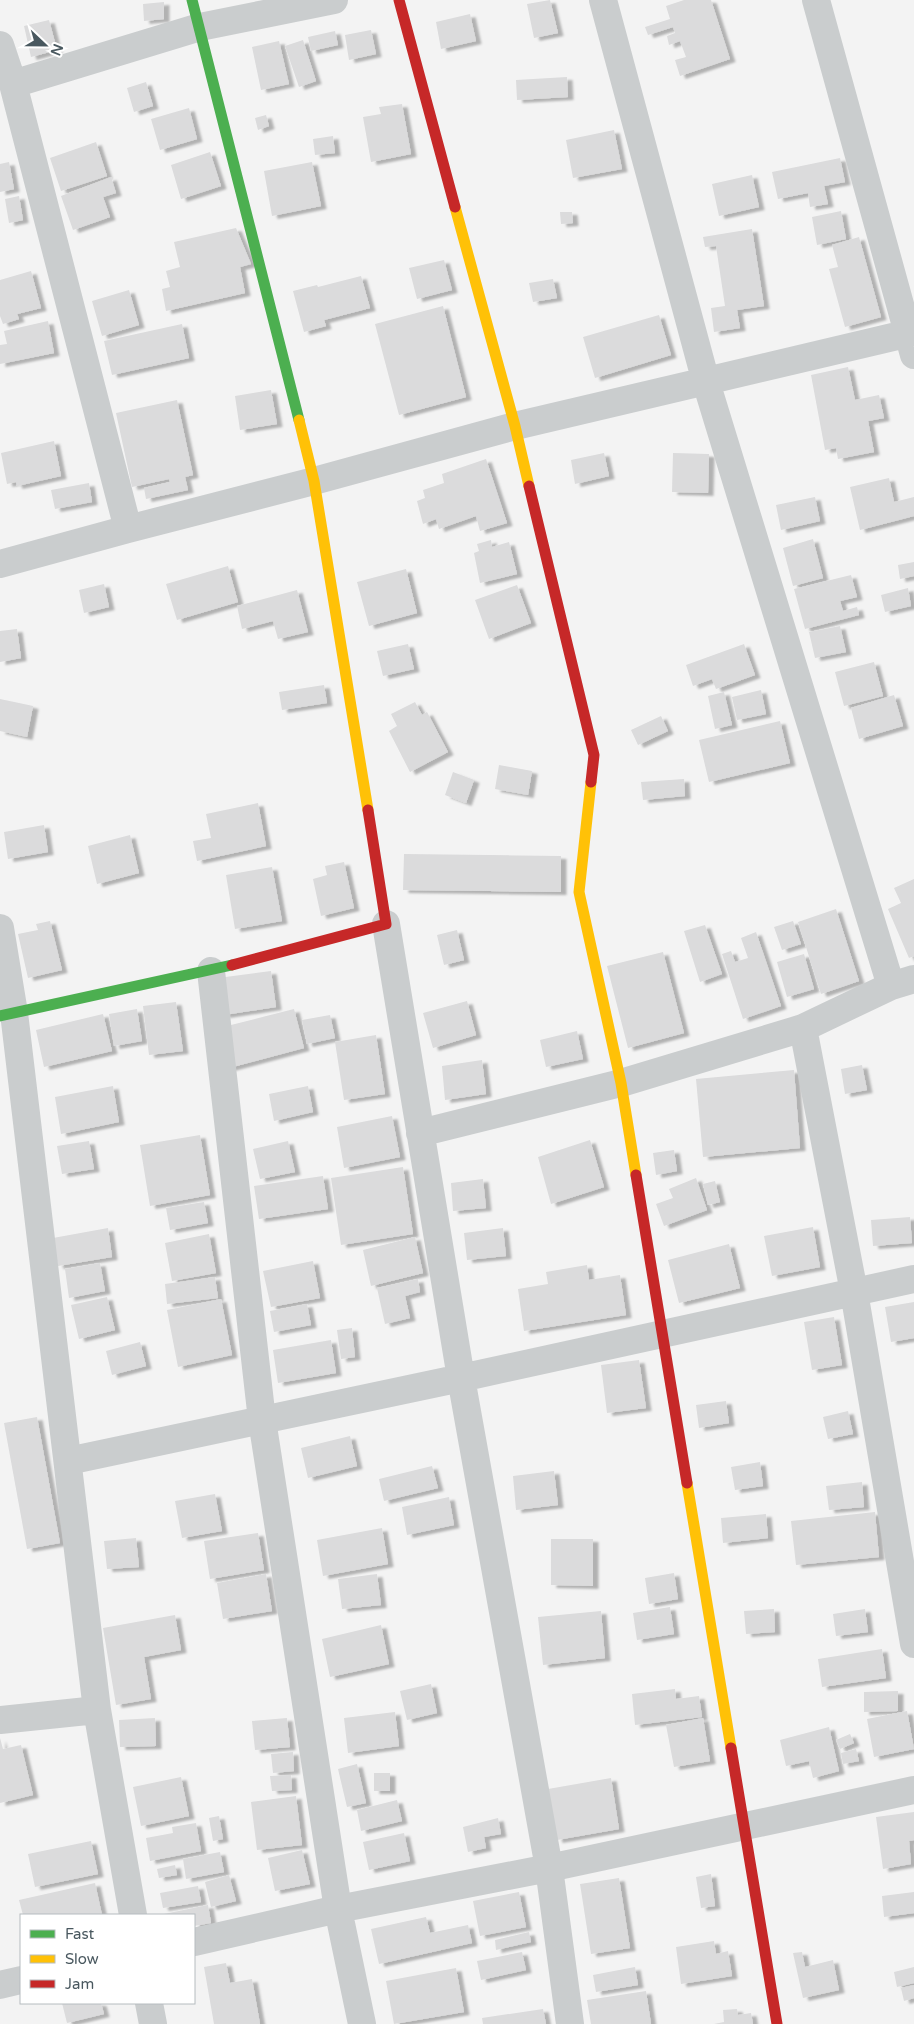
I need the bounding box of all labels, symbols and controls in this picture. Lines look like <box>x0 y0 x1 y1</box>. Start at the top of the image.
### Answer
north arrow <box>20 20 70 70</box>
text: N <box>47 41 67 58</box>
legend <box>20 1914 195 2004</box>
text: Fast <box>65 1925 95 1943</box>
text: Slow <box>65 1950 99 1968</box>
text: Jam <box>65 1975 94 1993</box>

